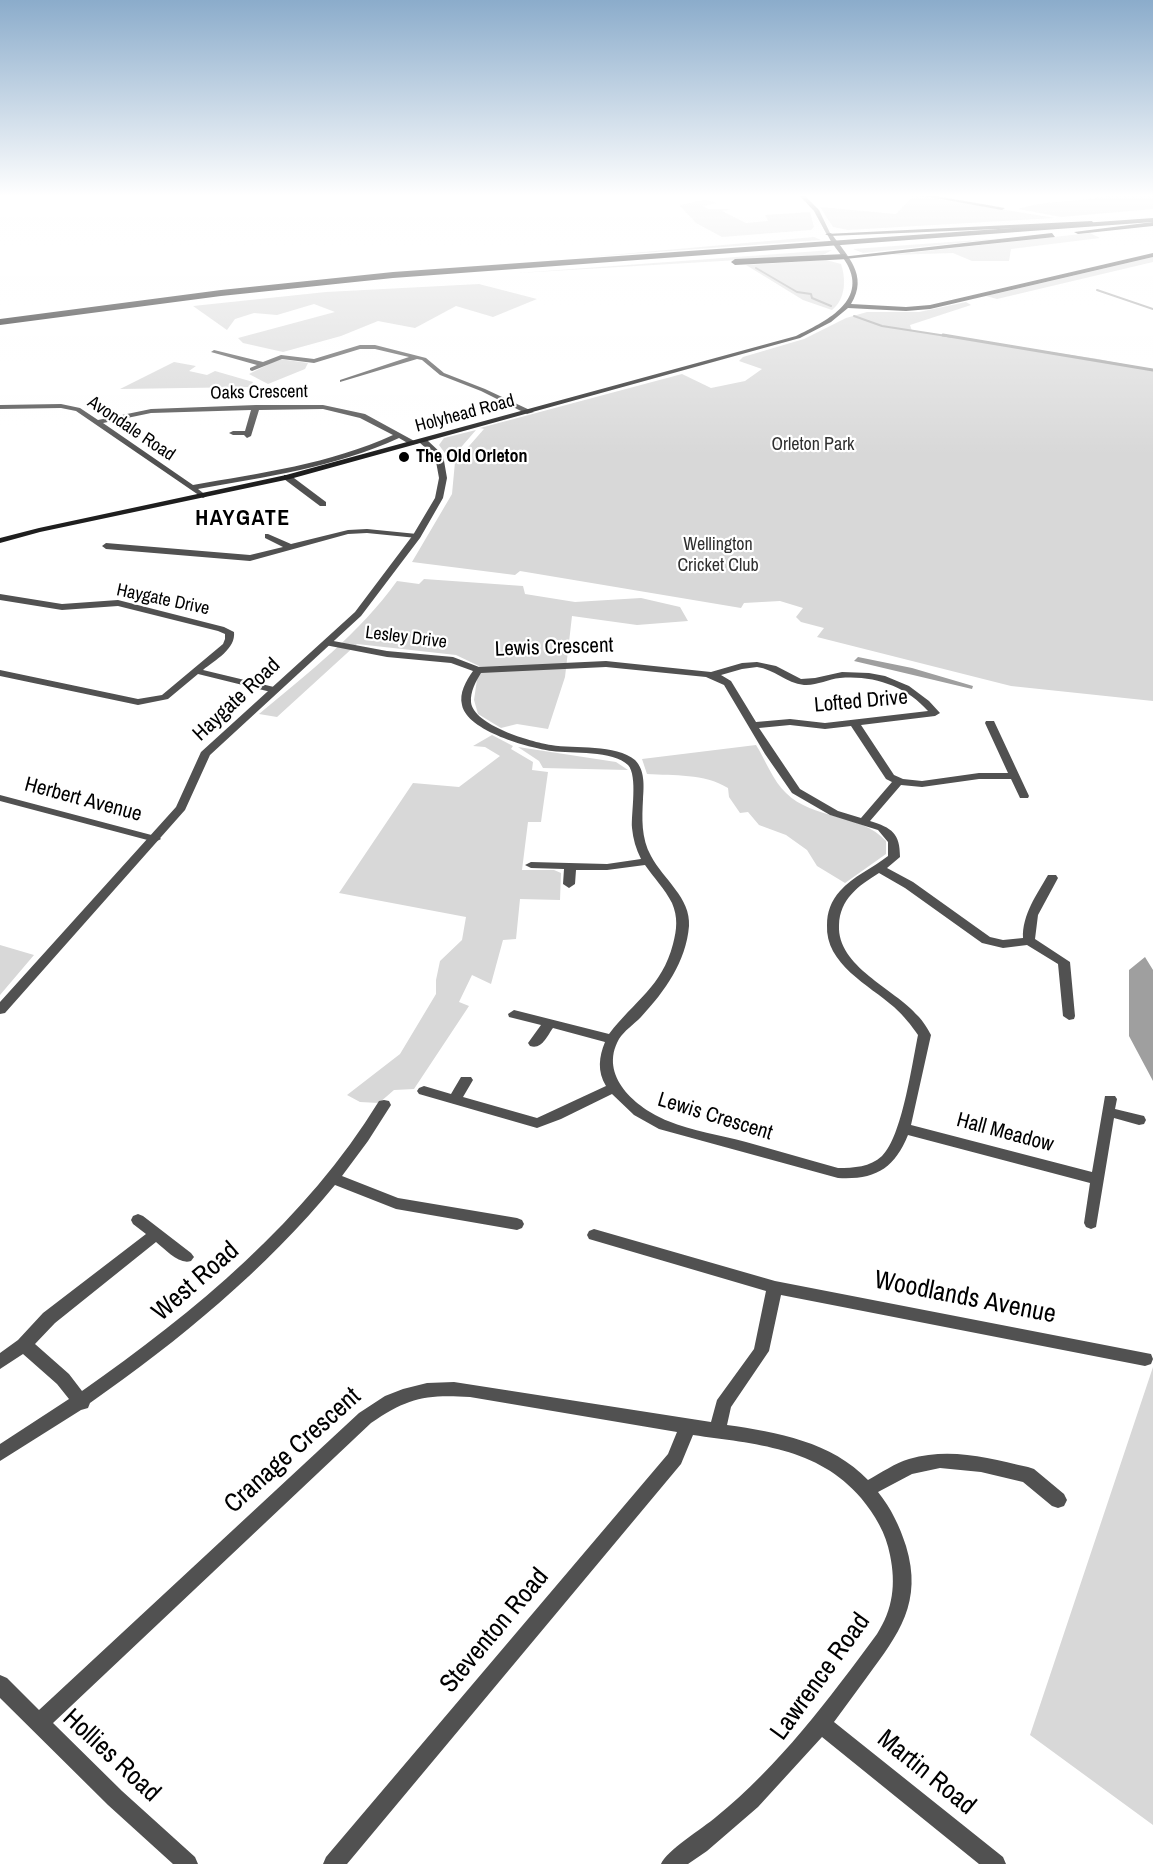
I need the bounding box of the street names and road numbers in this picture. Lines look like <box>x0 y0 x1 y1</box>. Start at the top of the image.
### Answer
street label: Oaks Crescent <box>210 381 308 405</box>
street label: Holyhead Road <box>413 390 517 438</box>
street label: Avondale Road <box>83 392 179 466</box>
street label: Haygate Drive <box>115 580 211 620</box>
street label: Lesley Drive <box>364 622 448 654</box>
street label: Lewis Crescent <box>494 633 614 663</box>
street label: Haygate Road <box>188 653 286 747</box>
street label: Lofted Drive <box>813 685 909 719</box>
street label: Herbert Avenue <box>22 772 144 828</box>
street label: Lewis Crescent <box>655 1088 775 1146</box>
street label: Hall Meadow <box>954 1108 1056 1158</box>
street label: West Road <box>146 1236 246 1328</box>
street label: Woodlands Avenue <box>872 1265 1058 1331</box>
street label: Cranage Crescent <box>218 1382 368 1520</box>
street label: Steventon Road <box>434 1562 556 1700</box>
street label: Lawrence Road <box>764 1607 878 1747</box>
street label: Hollies Road <box>56 1703 166 1809</box>
street label: Martin Road <box>871 1724 981 1822</box>

